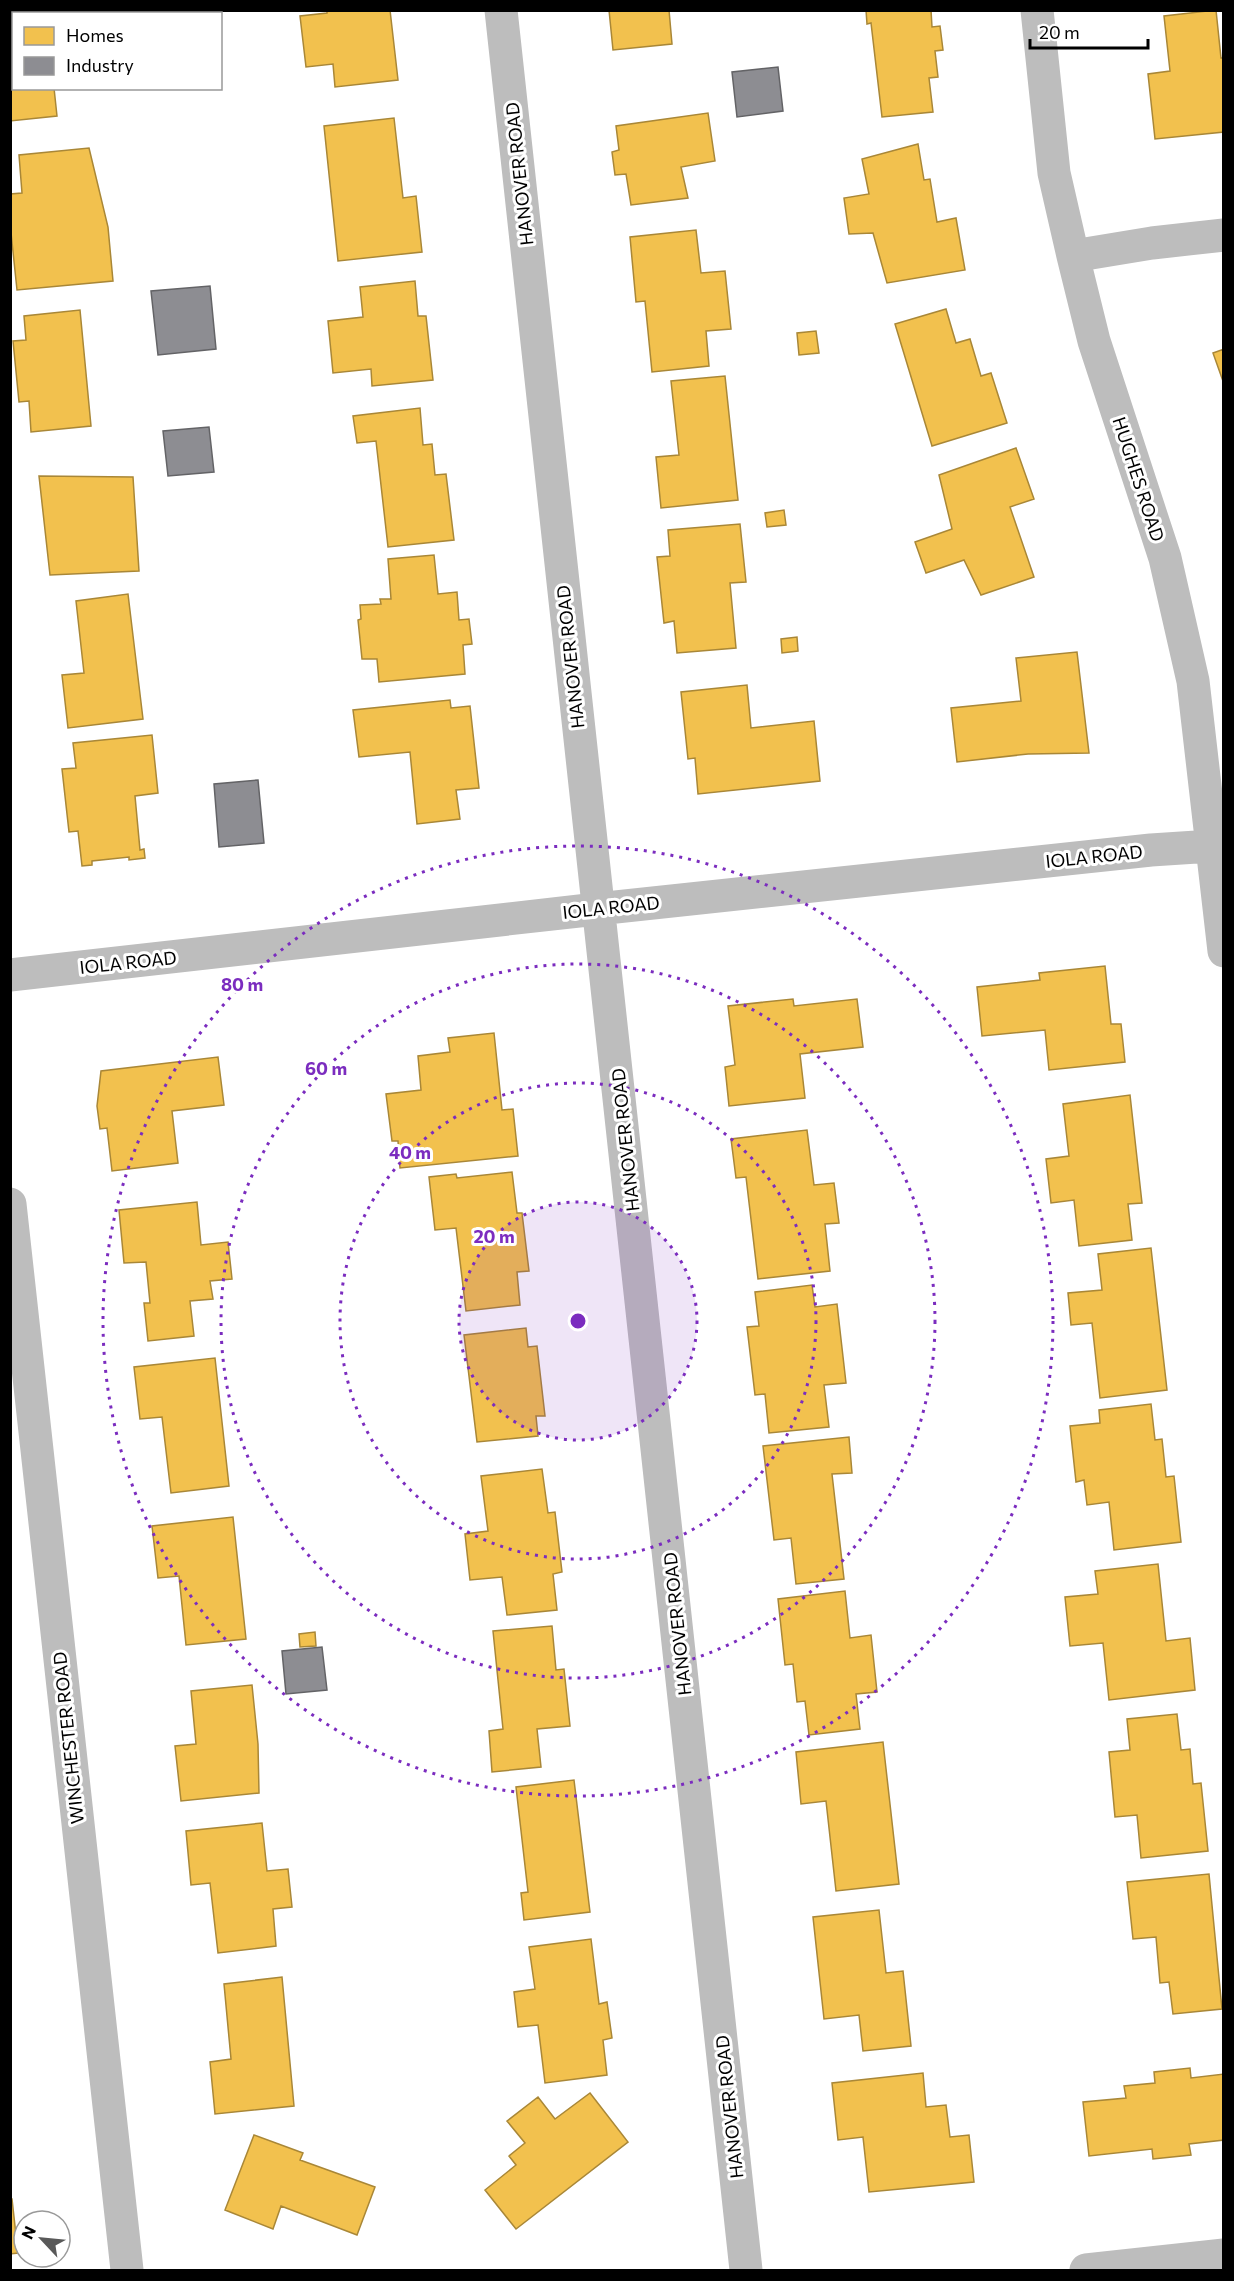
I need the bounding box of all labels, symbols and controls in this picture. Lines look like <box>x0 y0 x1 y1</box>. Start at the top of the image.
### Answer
legend <box>12 12 222 90</box>
scale bar <box>1030 12 1148 50</box>
text: 20 m <box>1039 21 1080 43</box>
text: Homes <box>66 24 124 46</box>
text: Industry <box>66 54 134 76</box>
street label: HANOVER ROAD <box>501 101 537 247</box>
street label: HUGHES ROAD <box>1109 414 1169 544</box>
street label: HANOVER ROAD <box>552 584 588 730</box>
street label: IOLA ROAD <box>1044 840 1144 872</box>
street label: IOLA ROAD <box>561 891 661 923</box>
street label: IOLA ROAD <box>78 946 178 978</box>
text: 80 m <box>221 973 263 995</box>
text: 60 m <box>305 1057 347 1079</box>
street label: HANOVER ROAD <box>607 1067 643 1213</box>
text: 40 m <box>389 1141 431 1163</box>
text: 20 m <box>473 1225 515 1247</box>
centre of rings <box>568 1311 588 1331</box>
street label: HANOVER ROAD <box>659 1551 695 1697</box>
street label: WINCHESTER ROAD <box>48 1651 88 1825</box>
street label: HANOVER ROAD <box>711 2034 747 2180</box>
north arrow <box>12 2209 72 2269</box>
text: N <box>17 2223 39 2242</box>

